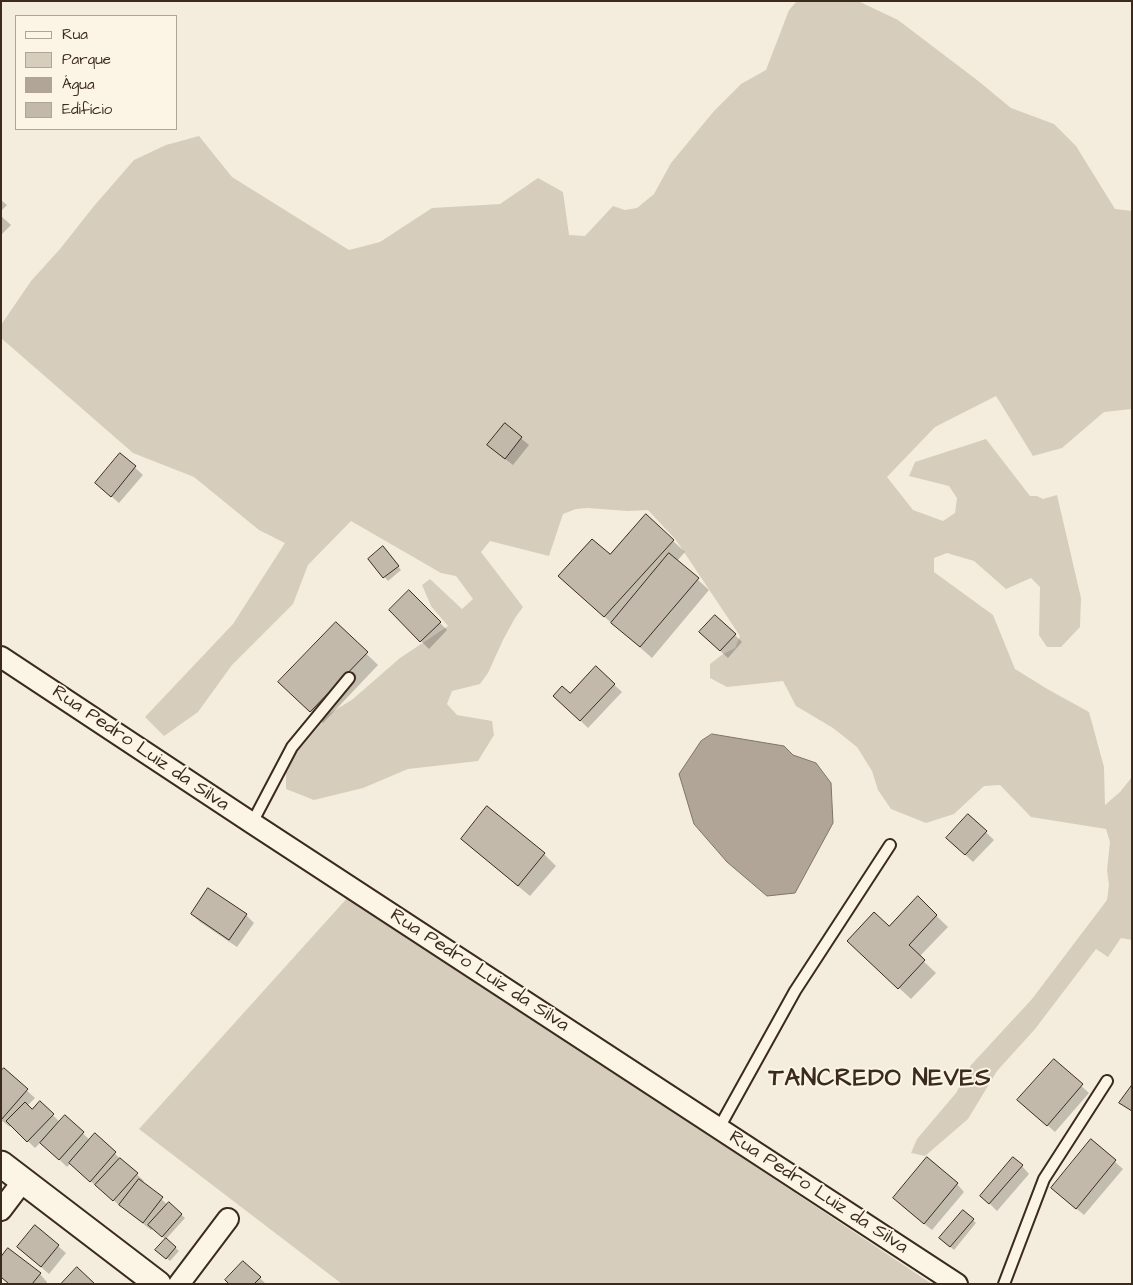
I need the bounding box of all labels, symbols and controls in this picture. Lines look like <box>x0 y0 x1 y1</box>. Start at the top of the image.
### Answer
legend <box>15 15 178 130</box>
text: Rua <box>62 24 88 45</box>
text: Parque <box>62 49 111 70</box>
text: Água <box>62 74 95 95</box>
text: Edifício <box>62 99 112 120</box>
street label: Rua Pedro Luiz da Silva <box>47 681 233 817</box>
street label: Rua Pedro Luiz da Silva <box>385 905 573 1037</box>
district label: TANCREDO NEVES <box>767 1066 993 1094</box>
street label: Rua Pedro Luiz da Silva <box>724 1127 912 1259</box>

